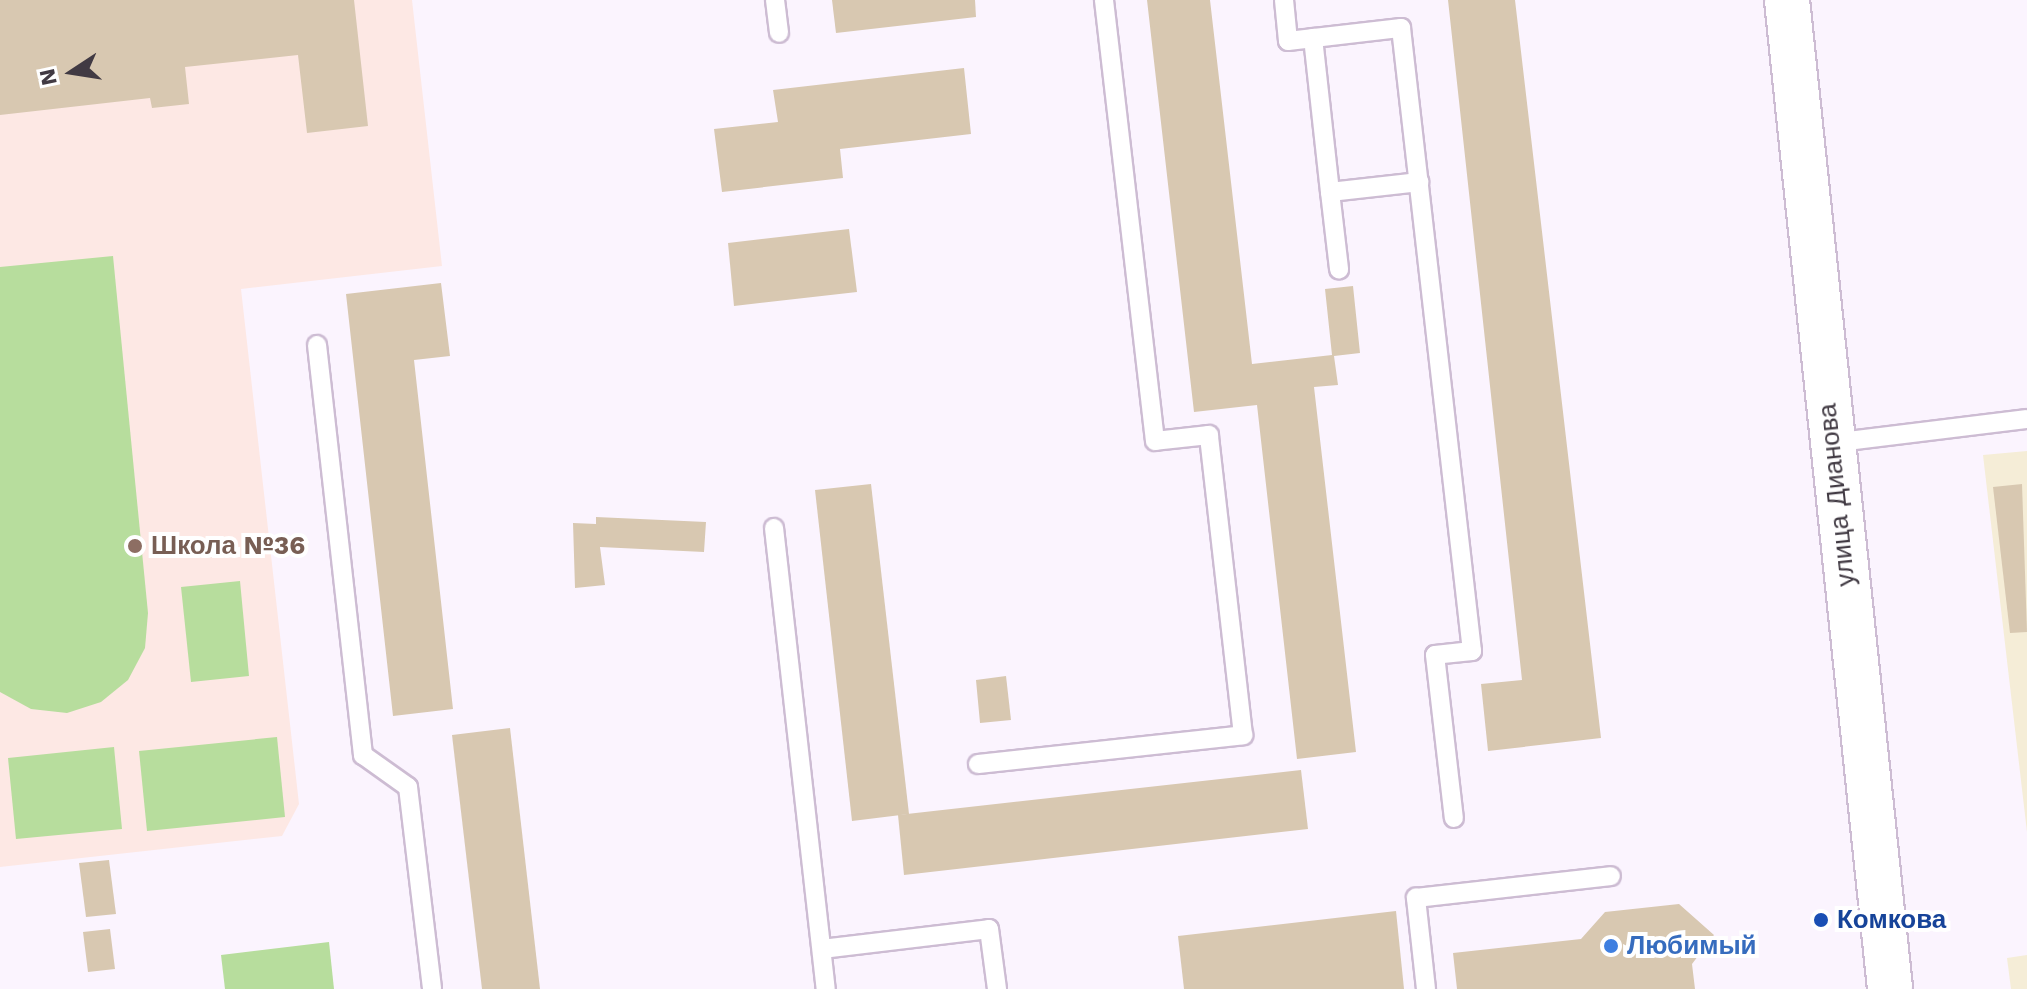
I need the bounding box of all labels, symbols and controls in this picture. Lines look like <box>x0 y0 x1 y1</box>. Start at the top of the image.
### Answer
north arrow <box>32 32 112 112</box>
text: N <box>34 67 62 88</box>
street label: улица Дианова <box>1812 402 1862 588</box>
place label: Школа №36 <box>151 530 305 562</box>
marker: Школа №36 <box>126 537 144 555</box>
place label: Комкова <box>1837 904 1946 936</box>
marker: Комкова <box>1812 911 1830 929</box>
place label: Любимый <box>1627 930 1757 962</box>
marker: Любимый <box>1602 937 1620 955</box>

